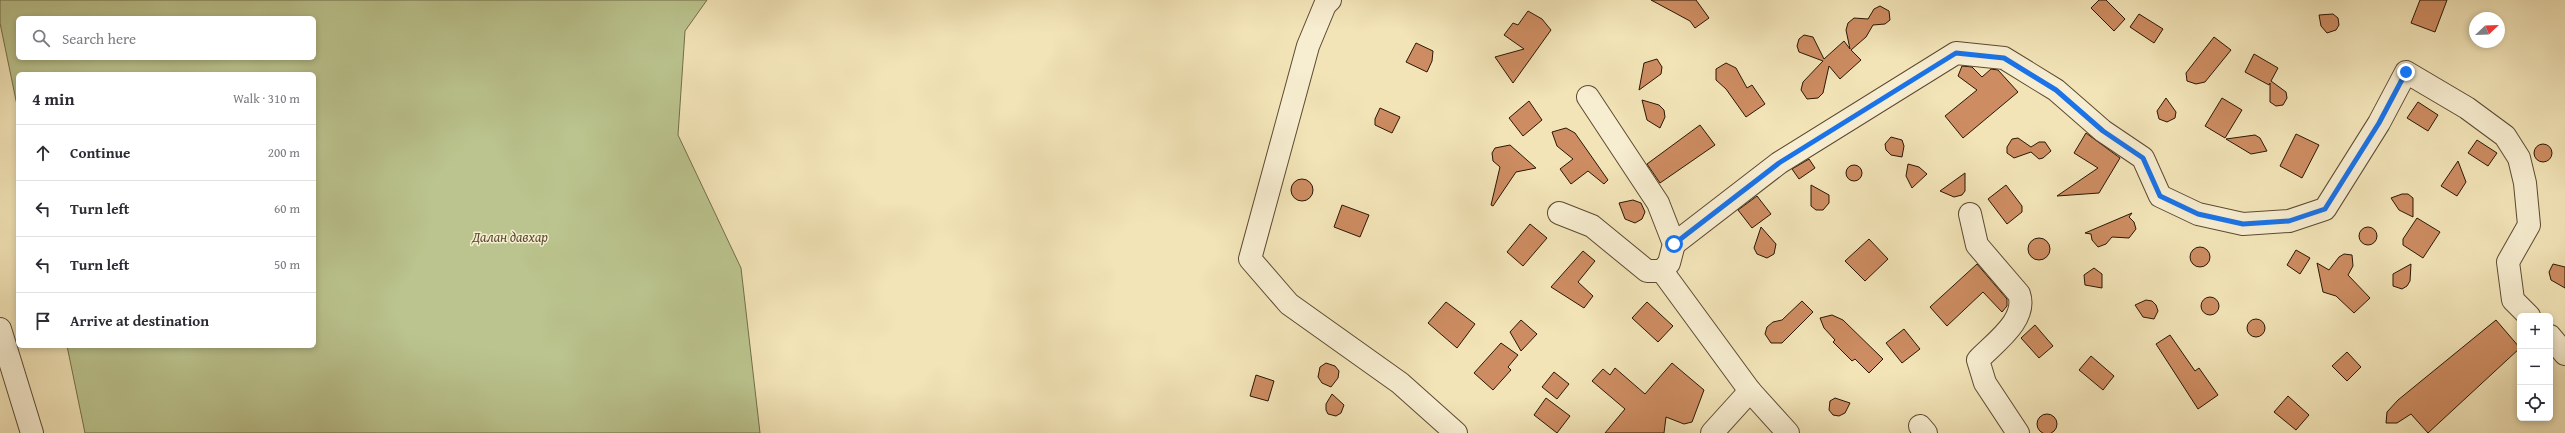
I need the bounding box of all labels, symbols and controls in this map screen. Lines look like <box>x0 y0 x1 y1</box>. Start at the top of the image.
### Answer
north arrow <box>2469 12 2505 48</box>
search box <box>16 16 316 60</box>
icon: search <box>30 27 52 49</box>
text: Search here <box>62 28 136 49</box>
route end <box>2397 63 2415 81</box>
text: 4 min <box>32 86 74 111</box>
text: Walk · 310 m <box>233 89 300 108</box>
icon: ahead <box>32 142 54 164</box>
text: Continue <box>70 142 131 163</box>
text: 200 m <box>268 143 300 162</box>
icon: left <box>32 198 54 220</box>
text: Turn left <box>70 198 129 219</box>
text: 60 m <box>274 199 300 218</box>
park label: Далан давхар <box>471 227 548 247</box>
route start <box>1665 235 1683 253</box>
icon: left <box>32 254 54 276</box>
text: Turn left <box>70 254 129 275</box>
text: 50 m <box>274 255 300 274</box>
icon: arrive <box>32 310 54 332</box>
text: Arrive at destination <box>70 310 209 331</box>
map controls <box>2517 313 2553 421</box>
button: + <box>2517 313 2553 349</box>
button: − <box>2517 349 2553 385</box>
button: locate <box>2517 385 2553 421</box>

